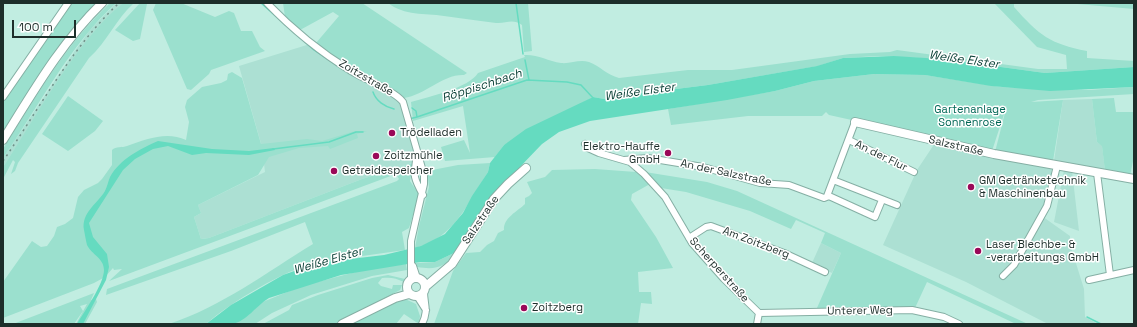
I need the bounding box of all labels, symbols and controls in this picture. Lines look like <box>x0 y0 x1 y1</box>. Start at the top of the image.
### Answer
scale bar <box>14 12 78 38</box>
text: 100 m <box>19 19 53 35</box>
water label: Weiße Elster <box>928 48 1000 72</box>
street label: Zoitzstraße <box>336 57 396 99</box>
water label: Röppischbach <box>440 66 524 106</box>
water label: Weiße Elster <box>604 80 676 104</box>
park label: Gartenanlage Sonnenrose <box>934 103 1006 129</box>
place label: Trödelladen <box>400 126 462 140</box>
marker: Trödelladen <box>387 128 397 138</box>
street label: Salzstraße <box>927 133 985 159</box>
street label: An der Flur <box>853 138 909 174</box>
place label: Elektro-Hauffe GmbH <box>583 140 660 166</box>
marker: Elektro-Hauffe GmbH <box>663 148 673 158</box>
place label: Zoitzmühle <box>384 149 443 163</box>
marker: Zoitzmühle <box>371 151 381 161</box>
street label: An der Salzstraße <box>679 157 773 189</box>
place label: Getreidespeicher <box>342 164 433 178</box>
marker: Getreidespeicher <box>329 166 339 176</box>
place label: GM Getränketechnik & Maschinenbau <box>979 174 1086 200</box>
marker: GM Getränketechnik & Maschinenbau <box>966 182 976 192</box>
street label: Salzstraße <box>460 193 502 247</box>
street label: Am Zoitzberg <box>721 224 791 262</box>
street label: Scherperstraße <box>686 235 752 305</box>
place label: Laser Blechbe- & -verarbeitungs GmbH <box>986 238 1099 264</box>
water label: Weiße Elster <box>292 244 364 278</box>
marker: Laser Blechbe- & -verarbeitungs GmbH <box>973 246 983 256</box>
place label: Zoitzberg <box>532 301 583 315</box>
marker: Zoitzberg <box>519 303 529 313</box>
street label: Unterer Weg <box>827 304 893 318</box>

